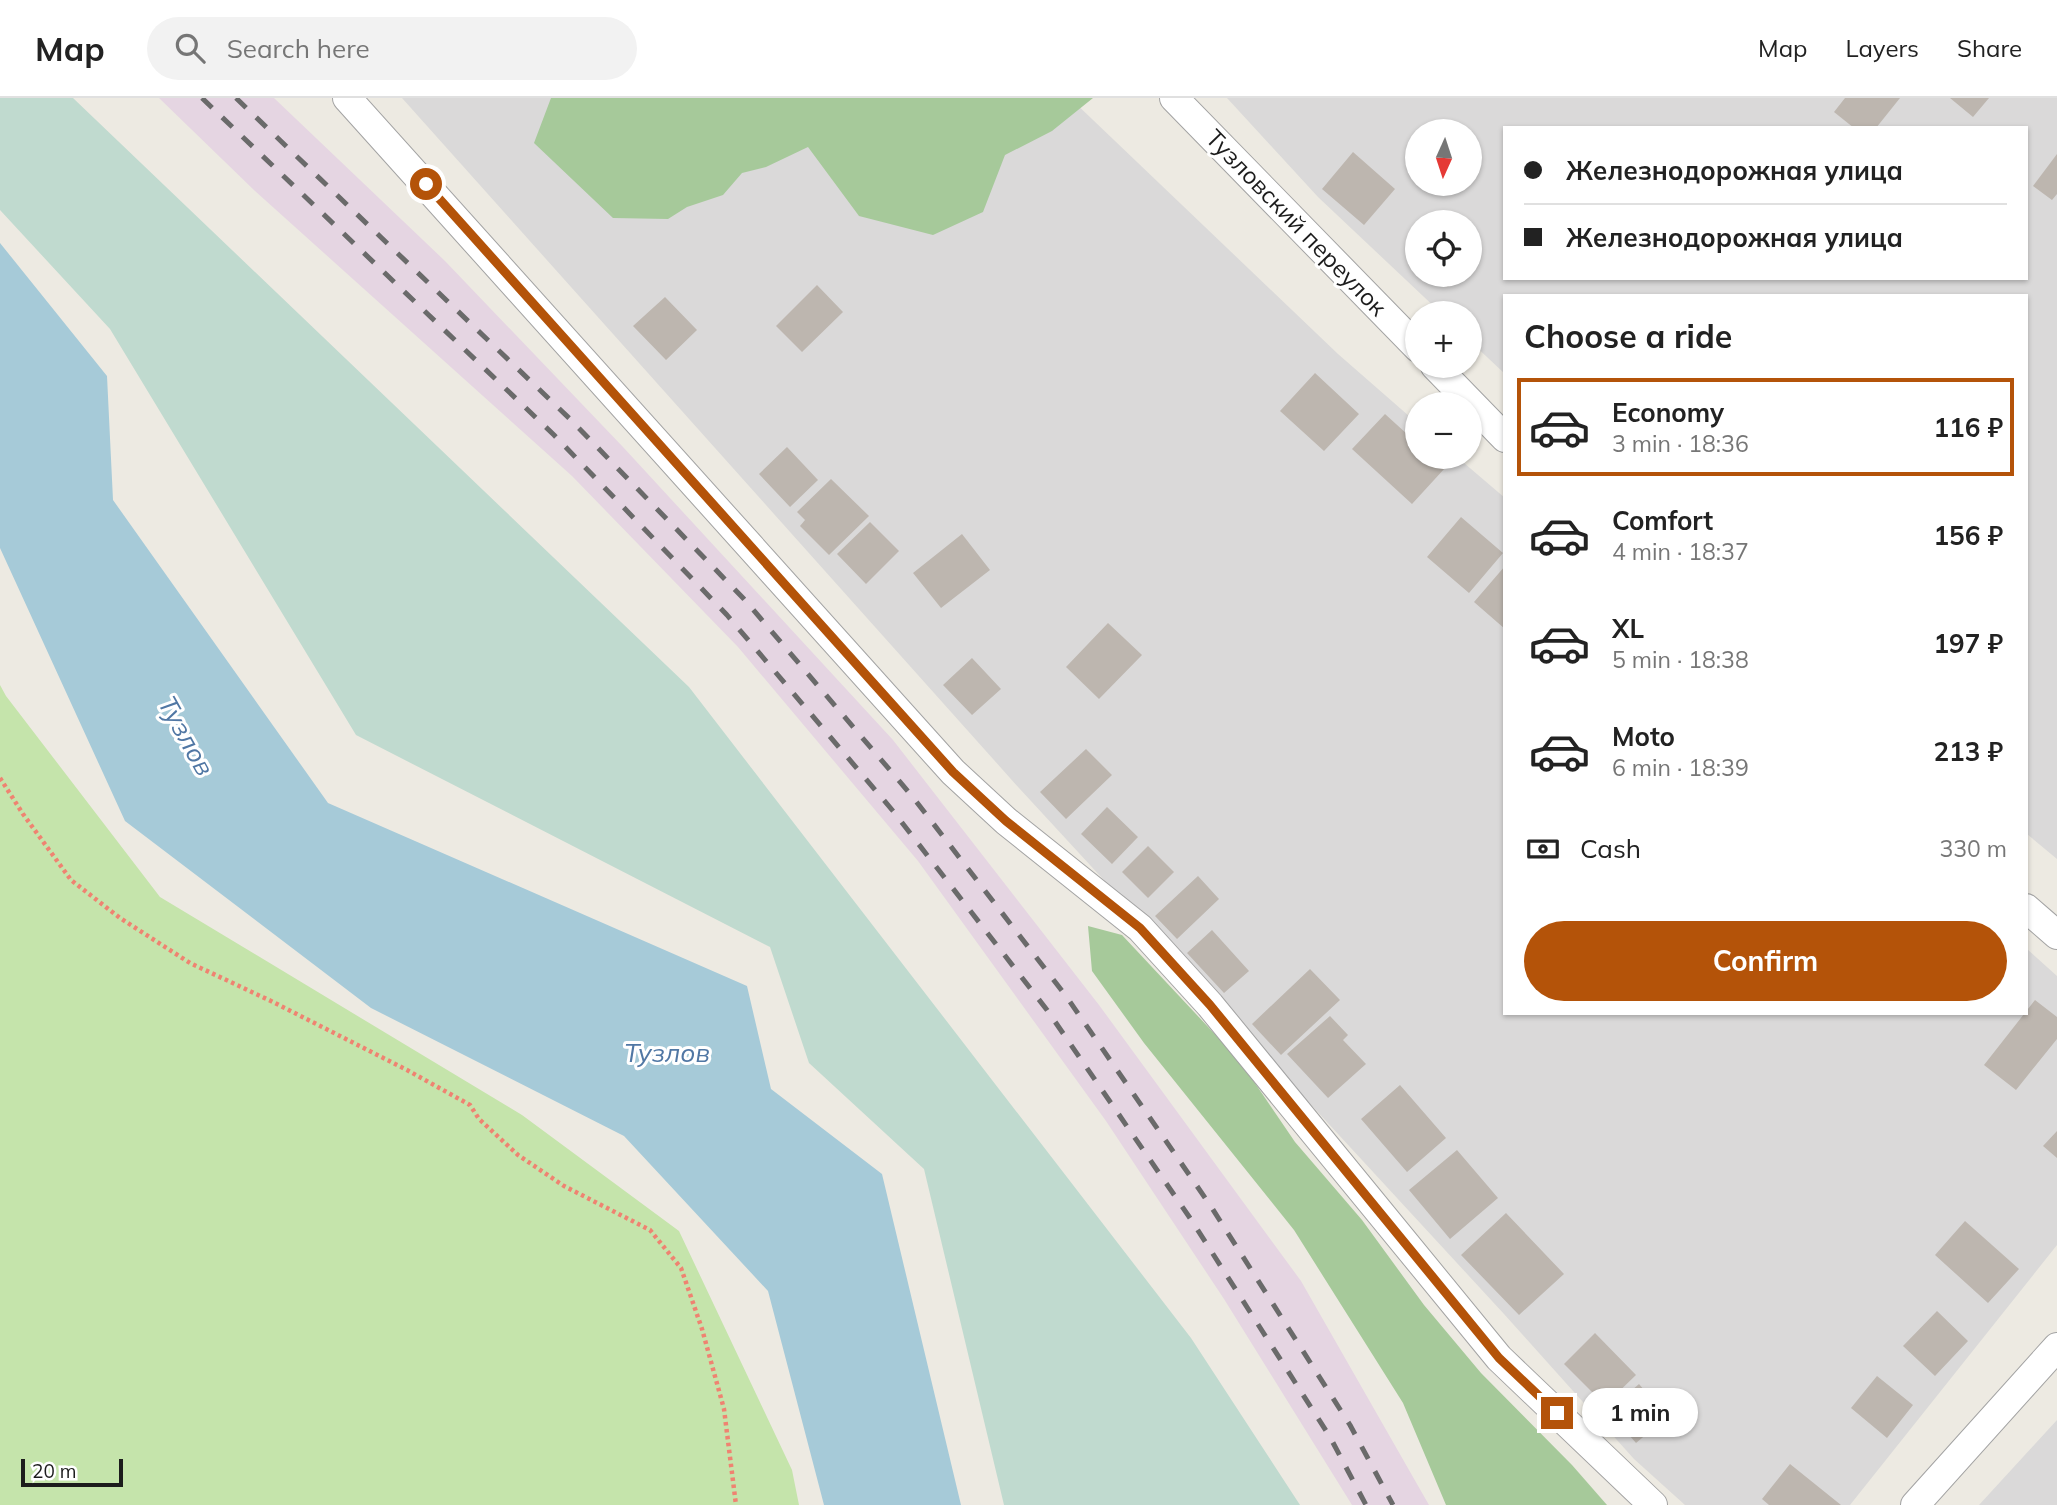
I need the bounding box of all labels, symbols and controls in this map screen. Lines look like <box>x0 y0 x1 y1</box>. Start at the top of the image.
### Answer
search box <box>147 17 637 80</box>
text: Map <box>35 28 105 69</box>
icon: search <box>171 29 209 67</box>
text: Search here <box>227 32 370 65</box>
text: Map <box>1758 33 1807 63</box>
text: Layers <box>1845 33 1919 63</box>
text: Share <box>1957 33 2022 63</box>
north arrow <box>1405 119 1482 196</box>
map controls <box>1405 119 1482 469</box>
street label: Тузловский переулок <box>1200 123 1394 322</box>
text: Железнодорожная улица <box>1566 154 1903 187</box>
route start <box>410 168 442 200</box>
button: locate <box>1405 210 1482 287</box>
text: Железнодорожная улица <box>1566 221 1903 254</box>
button: + <box>1405 301 1482 378</box>
text: Choose a ride <box>1524 316 1732 356</box>
button: − <box>1405 392 1482 469</box>
icon: car <box>1528 396 1591 459</box>
text: Economy <box>1612 396 1724 429</box>
text: 116 ₽ <box>1933 411 2003 444</box>
text: 3 min · 18:36 <box>1612 429 1749 458</box>
icon: car <box>1528 504 1591 567</box>
text: Comfort <box>1612 504 1713 537</box>
text: 156 ₽ <box>1933 519 2003 552</box>
text: 4 min · 18:37 <box>1612 537 1749 566</box>
icon: car <box>1528 612 1591 675</box>
text: XL <box>1612 612 1644 645</box>
text: 197 ₽ <box>1933 627 2003 660</box>
text: 5 min · 18:38 <box>1612 645 1749 674</box>
water label: Тузлов <box>151 690 222 781</box>
icon: car <box>1528 720 1591 783</box>
text: Moto <box>1612 720 1675 753</box>
text: 213 ₽ <box>1933 735 2003 768</box>
text: 6 min · 18:39 <box>1612 753 1749 782</box>
icon: cash <box>1524 830 1562 868</box>
text: Cash <box>1580 832 1641 865</box>
text: 330 m <box>1939 834 2007 863</box>
button: Confirm <box>1524 921 2007 1001</box>
water label: Тузлов <box>624 1036 710 1069</box>
callout: 1 min <box>1582 1388 1697 1438</box>
route end <box>1541 1397 1573 1429</box>
text: 1 min <box>1610 1398 1670 1427</box>
scale bar <box>21 1456 122 1488</box>
text: 20 m <box>32 1459 76 1483</box>

